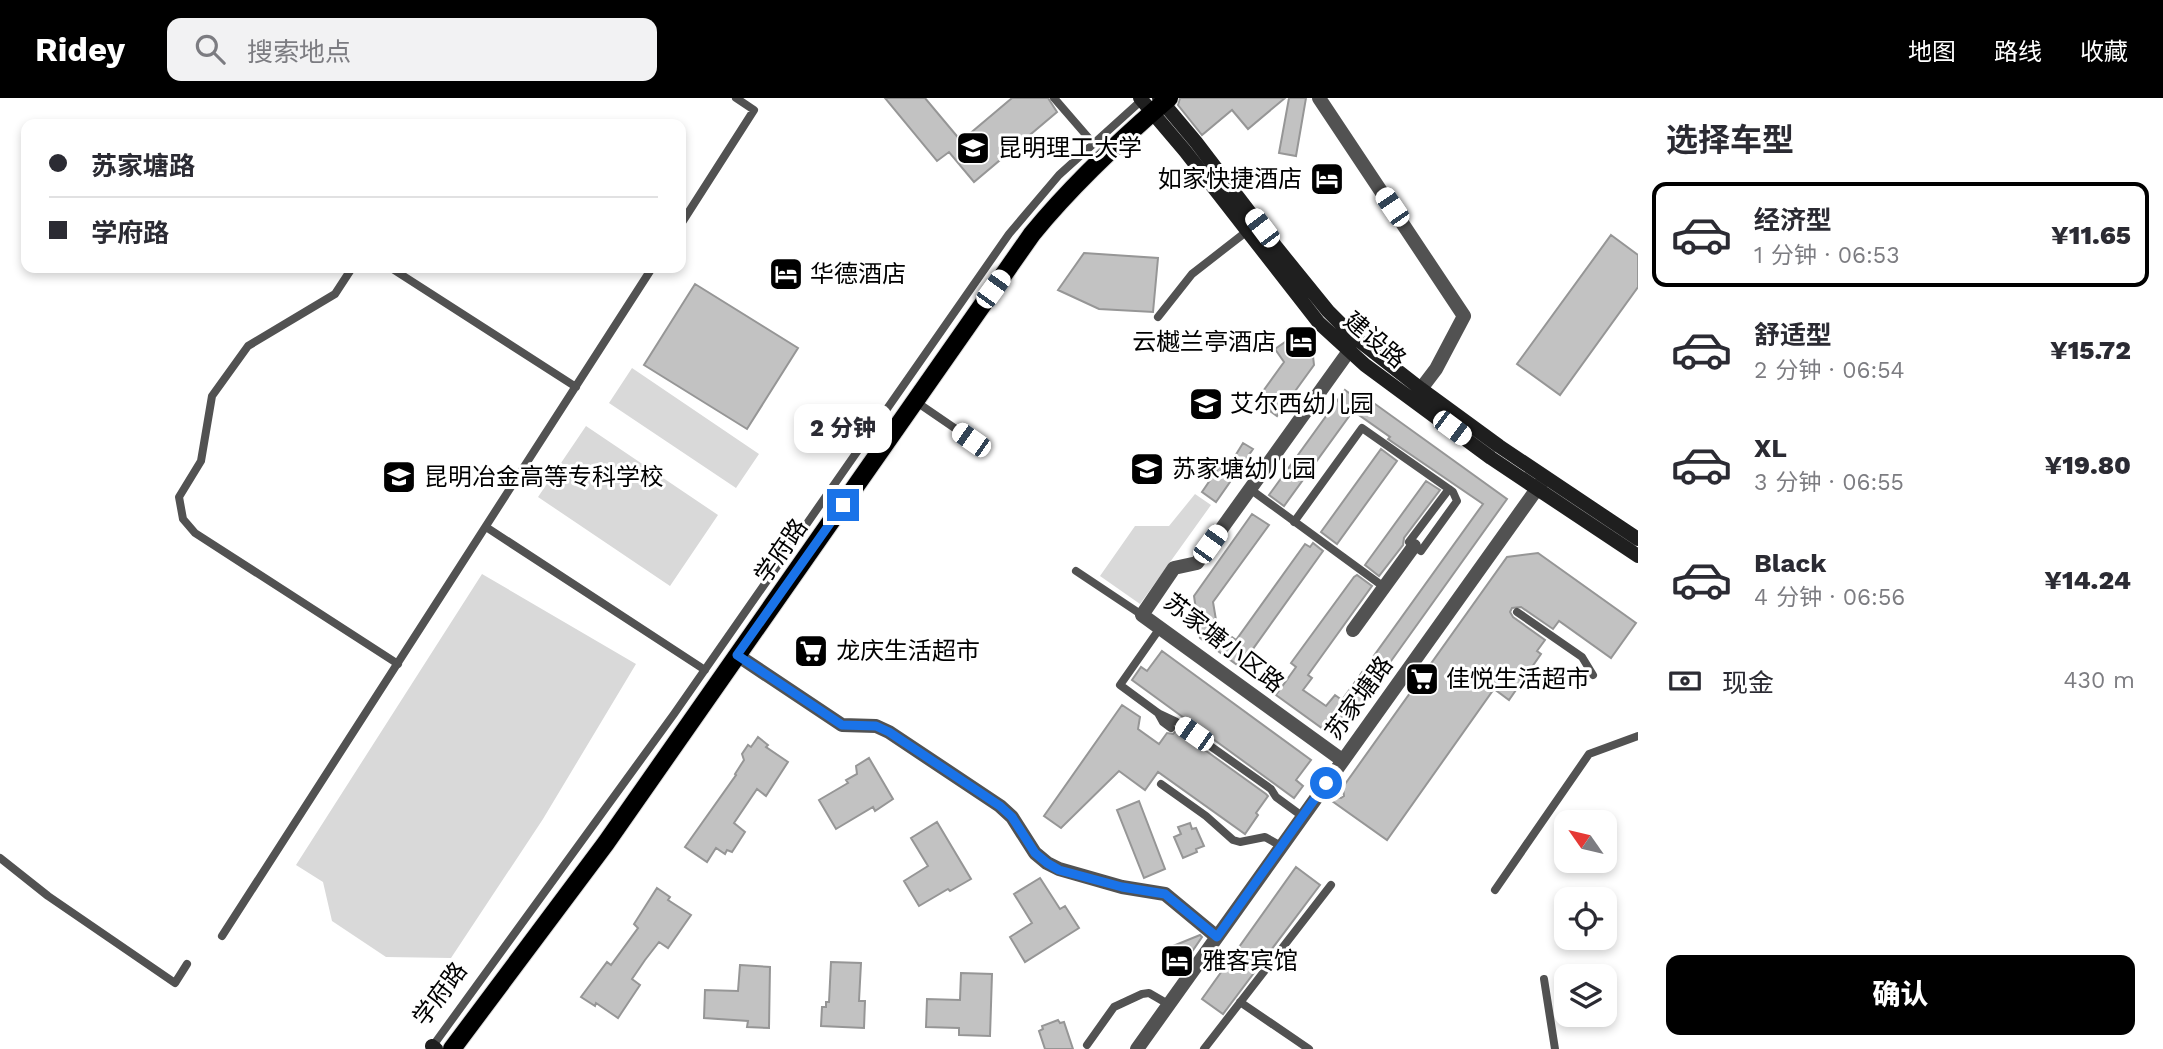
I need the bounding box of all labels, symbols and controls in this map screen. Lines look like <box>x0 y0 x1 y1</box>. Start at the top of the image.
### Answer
search box <box>167 18 657 81</box>
text: Ridey <box>35 30 125 69</box>
icon: search <box>191 30 229 68</box>
text: 搜索地点 <box>247 37 351 67</box>
text: 地图 <box>1908 38 1956 66</box>
text: 路线 <box>1994 38 2042 66</box>
text: 收藏 <box>2080 38 2128 66</box>
text: 选择车型 <box>1666 121 1794 159</box>
school or university icon: 昆明理工大学 <box>954 129 992 167</box>
place label: 昆明理工大学 <box>998 134 1142 162</box>
text: 苏家塘路 <box>91 151 195 181</box>
hotel icon: 如家快捷酒店 <box>1308 160 1346 198</box>
place label: 如家快捷酒店 <box>1158 165 1302 193</box>
car <box>1372 184 1413 230</box>
icon: car <box>1670 203 1733 266</box>
car <box>1241 205 1284 251</box>
text: 经济型 <box>1754 205 1832 235</box>
text: 学府路 <box>91 218 169 248</box>
text: ¥11.65 <box>2051 220 2131 250</box>
text: 1 分钟 · 06:53 <box>1754 242 1900 269</box>
hotel icon: 华德酒店 <box>767 255 805 293</box>
place label: 华德酒店 <box>810 260 906 288</box>
car <box>973 266 1014 312</box>
street label: 建设路 <box>1338 306 1412 374</box>
icon: car <box>1670 318 1733 381</box>
text: 舒适型 <box>1754 320 1832 350</box>
hotel icon: 云樾兰亭酒店 <box>1282 323 1320 361</box>
place label: 云樾兰亭酒店 <box>1132 328 1276 356</box>
text: ¥15.72 <box>2050 335 2131 365</box>
text: 2 分钟 · 06:54 <box>1754 357 1905 384</box>
school or university icon: 艾尔西幼儿园 <box>1187 385 1225 423</box>
place label: 艾尔西幼儿园 <box>1230 390 1374 418</box>
callout: 2 分钟 <box>794 404 892 452</box>
car <box>1429 407 1476 449</box>
text: 2 分钟 <box>810 415 876 442</box>
car <box>948 419 995 461</box>
icon: car <box>1670 433 1733 496</box>
text: XL <box>1754 433 1787 463</box>
school or university icon: 苏家塘幼儿园 <box>1128 450 1166 488</box>
text: ¥19.80 <box>2045 450 2131 480</box>
place label: 苏家塘幼儿园 <box>1172 455 1316 483</box>
school or university icon: 昆明冶金高等专科学校 <box>380 458 418 496</box>
place label: 昆明冶金高等专科学校 <box>424 463 664 491</box>
text: 3 分钟 · 06:55 <box>1754 469 1904 496</box>
route end <box>827 489 859 521</box>
street label: 学府路 <box>749 513 813 589</box>
car <box>1190 521 1231 567</box>
icon: car <box>1670 548 1733 611</box>
text: Black <box>1754 548 1826 578</box>
text: ¥14.24 <box>2044 565 2131 595</box>
text: 4 分钟 · 06:56 <box>1754 584 1905 611</box>
street label: 苏家塘小区路 <box>1159 588 1289 698</box>
supermarket icon: 龙庆生活超市 <box>792 632 830 670</box>
place label: 龙庆生活超市 <box>836 637 980 665</box>
street label: 苏家塘路 <box>1319 651 1399 745</box>
supermarket icon: 佳悦生活超市 <box>1403 660 1441 698</box>
icon: cash <box>1666 662 1704 700</box>
place label: 佳悦生活超市 <box>1446 665 1590 693</box>
text: 430 m <box>2063 667 2135 694</box>
text: 现金 <box>1722 668 1774 698</box>
car <box>1171 713 1218 755</box>
route start <box>1310 767 1342 799</box>
north arrow <box>1554 810 1617 873</box>
map controls <box>1554 810 1617 1027</box>
button: locate <box>1554 887 1617 950</box>
hotel icon: 雅客宾馆 <box>1158 942 1196 980</box>
place label: 雅客宾馆 <box>1202 947 1298 975</box>
button: 确认 <box>1666 955 2135 1035</box>
street label: 学府路 <box>407 957 473 1031</box>
button: layers <box>1554 964 1617 1027</box>

